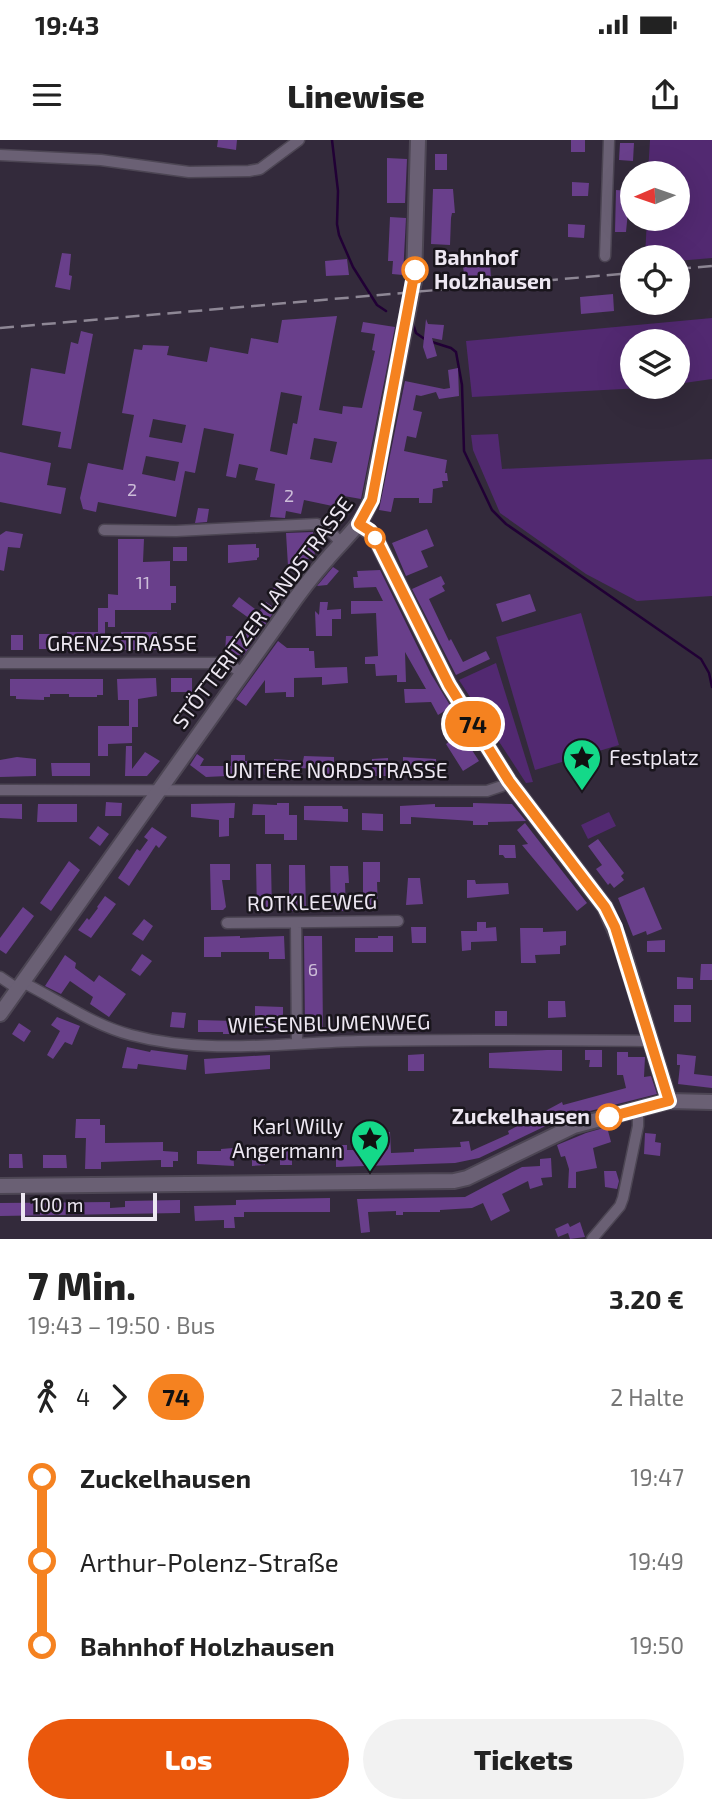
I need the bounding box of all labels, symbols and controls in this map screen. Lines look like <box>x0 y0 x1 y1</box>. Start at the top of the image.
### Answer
text: 19:43 <box>35 9 100 40</box>
icon: menu <box>28 76 66 114</box>
text: Linewise <box>287 76 425 114</box>
icon: share <box>646 76 684 114</box>
north arrow <box>620 161 690 231</box>
map controls <box>620 161 690 399</box>
place label: Bahnhof Holzhausen <box>434 244 552 293</box>
button: locate <box>620 245 690 315</box>
marker: Bahnhof Holzhausen <box>402 257 428 283</box>
button: layers <box>620 329 690 399</box>
house number: 2 <box>127 478 137 500</box>
house number: 2 <box>284 484 294 506</box>
street label: STÖTTERITZER LANDSTRASSE <box>167 491 357 733</box>
unlabelled marker <box>365 528 385 548</box>
house number: 11 <box>136 571 150 593</box>
street label: GRENZSTRASSE <box>47 630 197 655</box>
line badge: 74 <box>442 701 504 747</box>
text: 74 <box>459 709 487 738</box>
place icon: Festplatz <box>561 737 603 792</box>
place label: Festplatz <box>609 744 699 769</box>
street label: UNTERE NORDSTRASSE <box>224 757 448 782</box>
street label: ROTKLEEWEG <box>247 888 377 915</box>
house number: 6 <box>308 958 318 980</box>
street label: WIESENBLUMENWEG <box>227 1008 431 1037</box>
place label: Zuckelhausen <box>452 1103 590 1128</box>
marker: Zuckelhausen <box>596 1104 622 1130</box>
place label: Karl Willy Angermann <box>232 1113 343 1162</box>
place icon: Karl Willy Angermann <box>349 1118 391 1173</box>
scale bar <box>21 1190 158 1222</box>
text: 100 m <box>32 1193 83 1216</box>
text: 7 Min. <box>28 1262 136 1308</box>
text: 3.20 € <box>609 1283 684 1314</box>
text: 19:43 – 19:50 · Bus <box>28 1311 215 1339</box>
icon: walk <box>28 1378 66 1416</box>
icon: forward <box>100 1378 138 1416</box>
text: 74 <box>162 1382 190 1411</box>
text: 4 <box>76 1383 90 1411</box>
text: 2 Halte <box>610 1383 684 1411</box>
text: Zuckelhausen <box>80 1462 251 1493</box>
text: 19:47 <box>630 1463 684 1491</box>
text: Arthur-Polenz-Straße <box>80 1546 339 1577</box>
text: 19:49 <box>629 1547 684 1575</box>
text: Bahnhof Holzhausen <box>80 1630 335 1661</box>
text: 19:50 <box>630 1631 684 1659</box>
button: Los <box>28 1719 349 1799</box>
button: Tickets <box>363 1719 684 1799</box>

